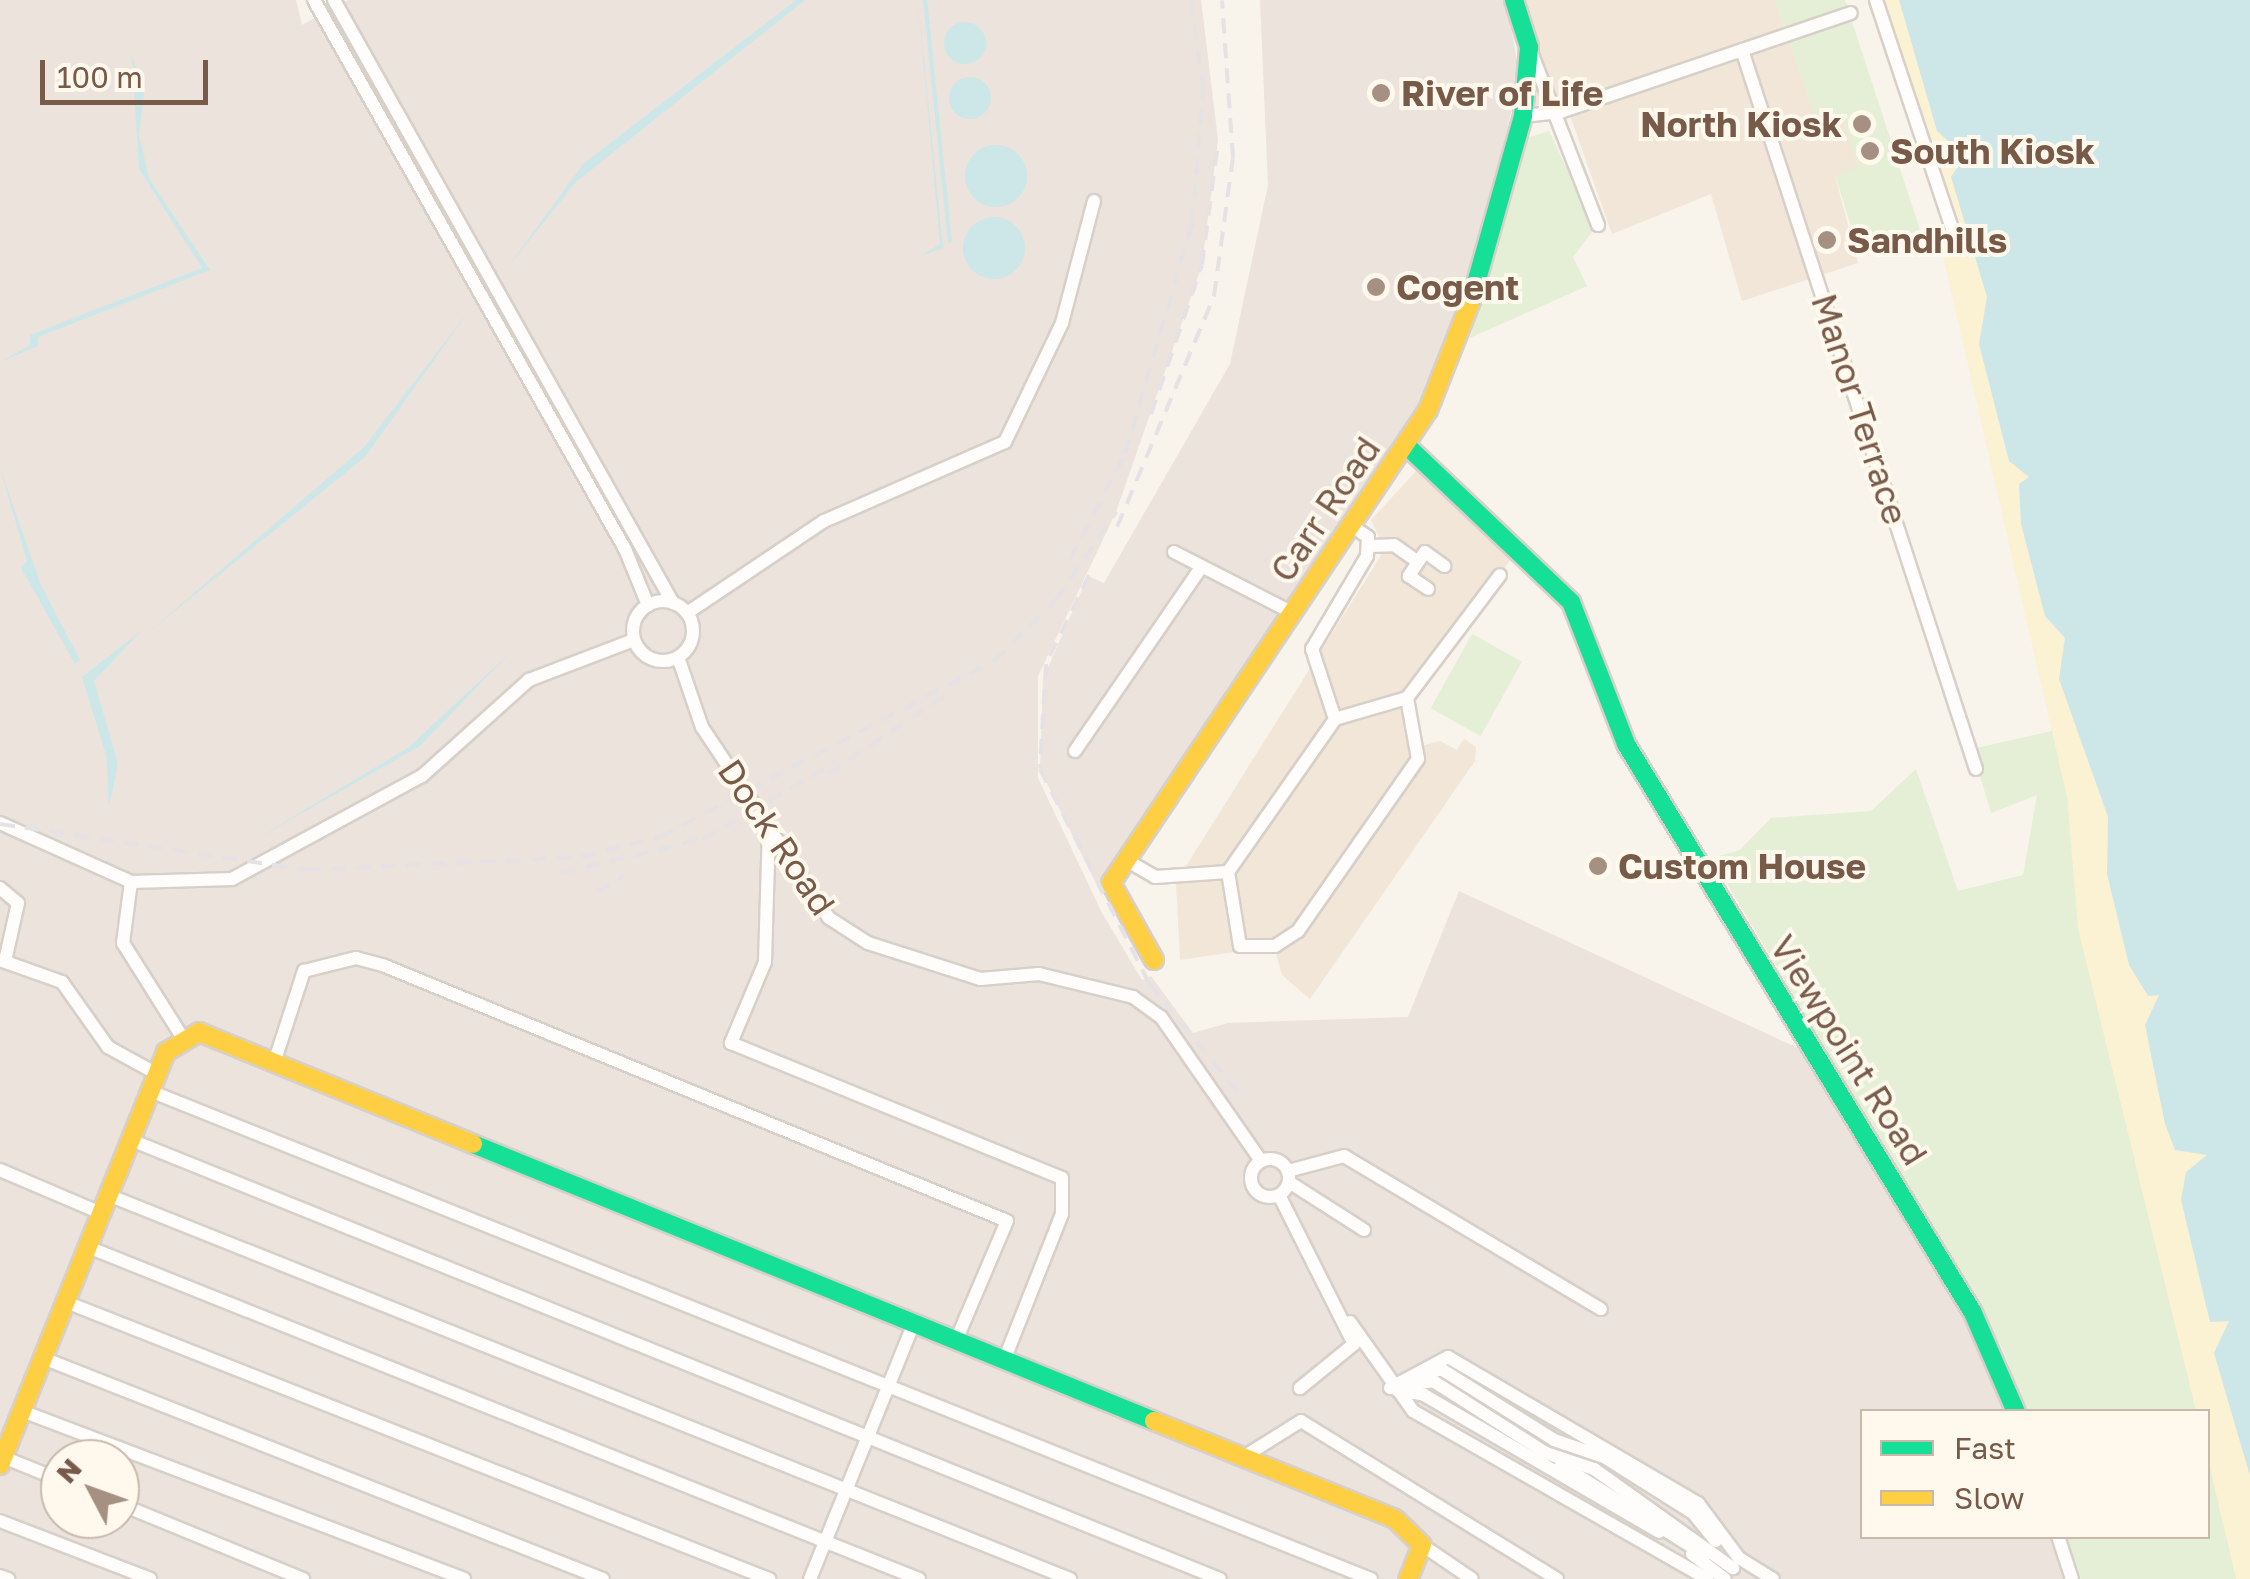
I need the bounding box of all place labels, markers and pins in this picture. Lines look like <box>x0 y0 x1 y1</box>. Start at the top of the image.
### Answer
place label: River of Life <box>1401 72 1603 114</box>
marker: River of Life <box>1370 82 1392 104</box>
place label: North Kiosk <box>1640 103 1842 145</box>
marker: North Kiosk <box>1851 113 1873 135</box>
place label: South Kiosk <box>1890 130 2095 172</box>
marker: South Kiosk <box>1859 140 1881 162</box>
place label: Sandhills <box>1847 219 2007 261</box>
marker: Sandhills <box>1816 229 1838 251</box>
place label: Cogent <box>1396 266 1519 308</box>
marker: Cogent <box>1365 276 1387 298</box>
place label: Custom House <box>1618 845 1866 887</box>
marker: Custom House <box>1587 855 1609 877</box>

